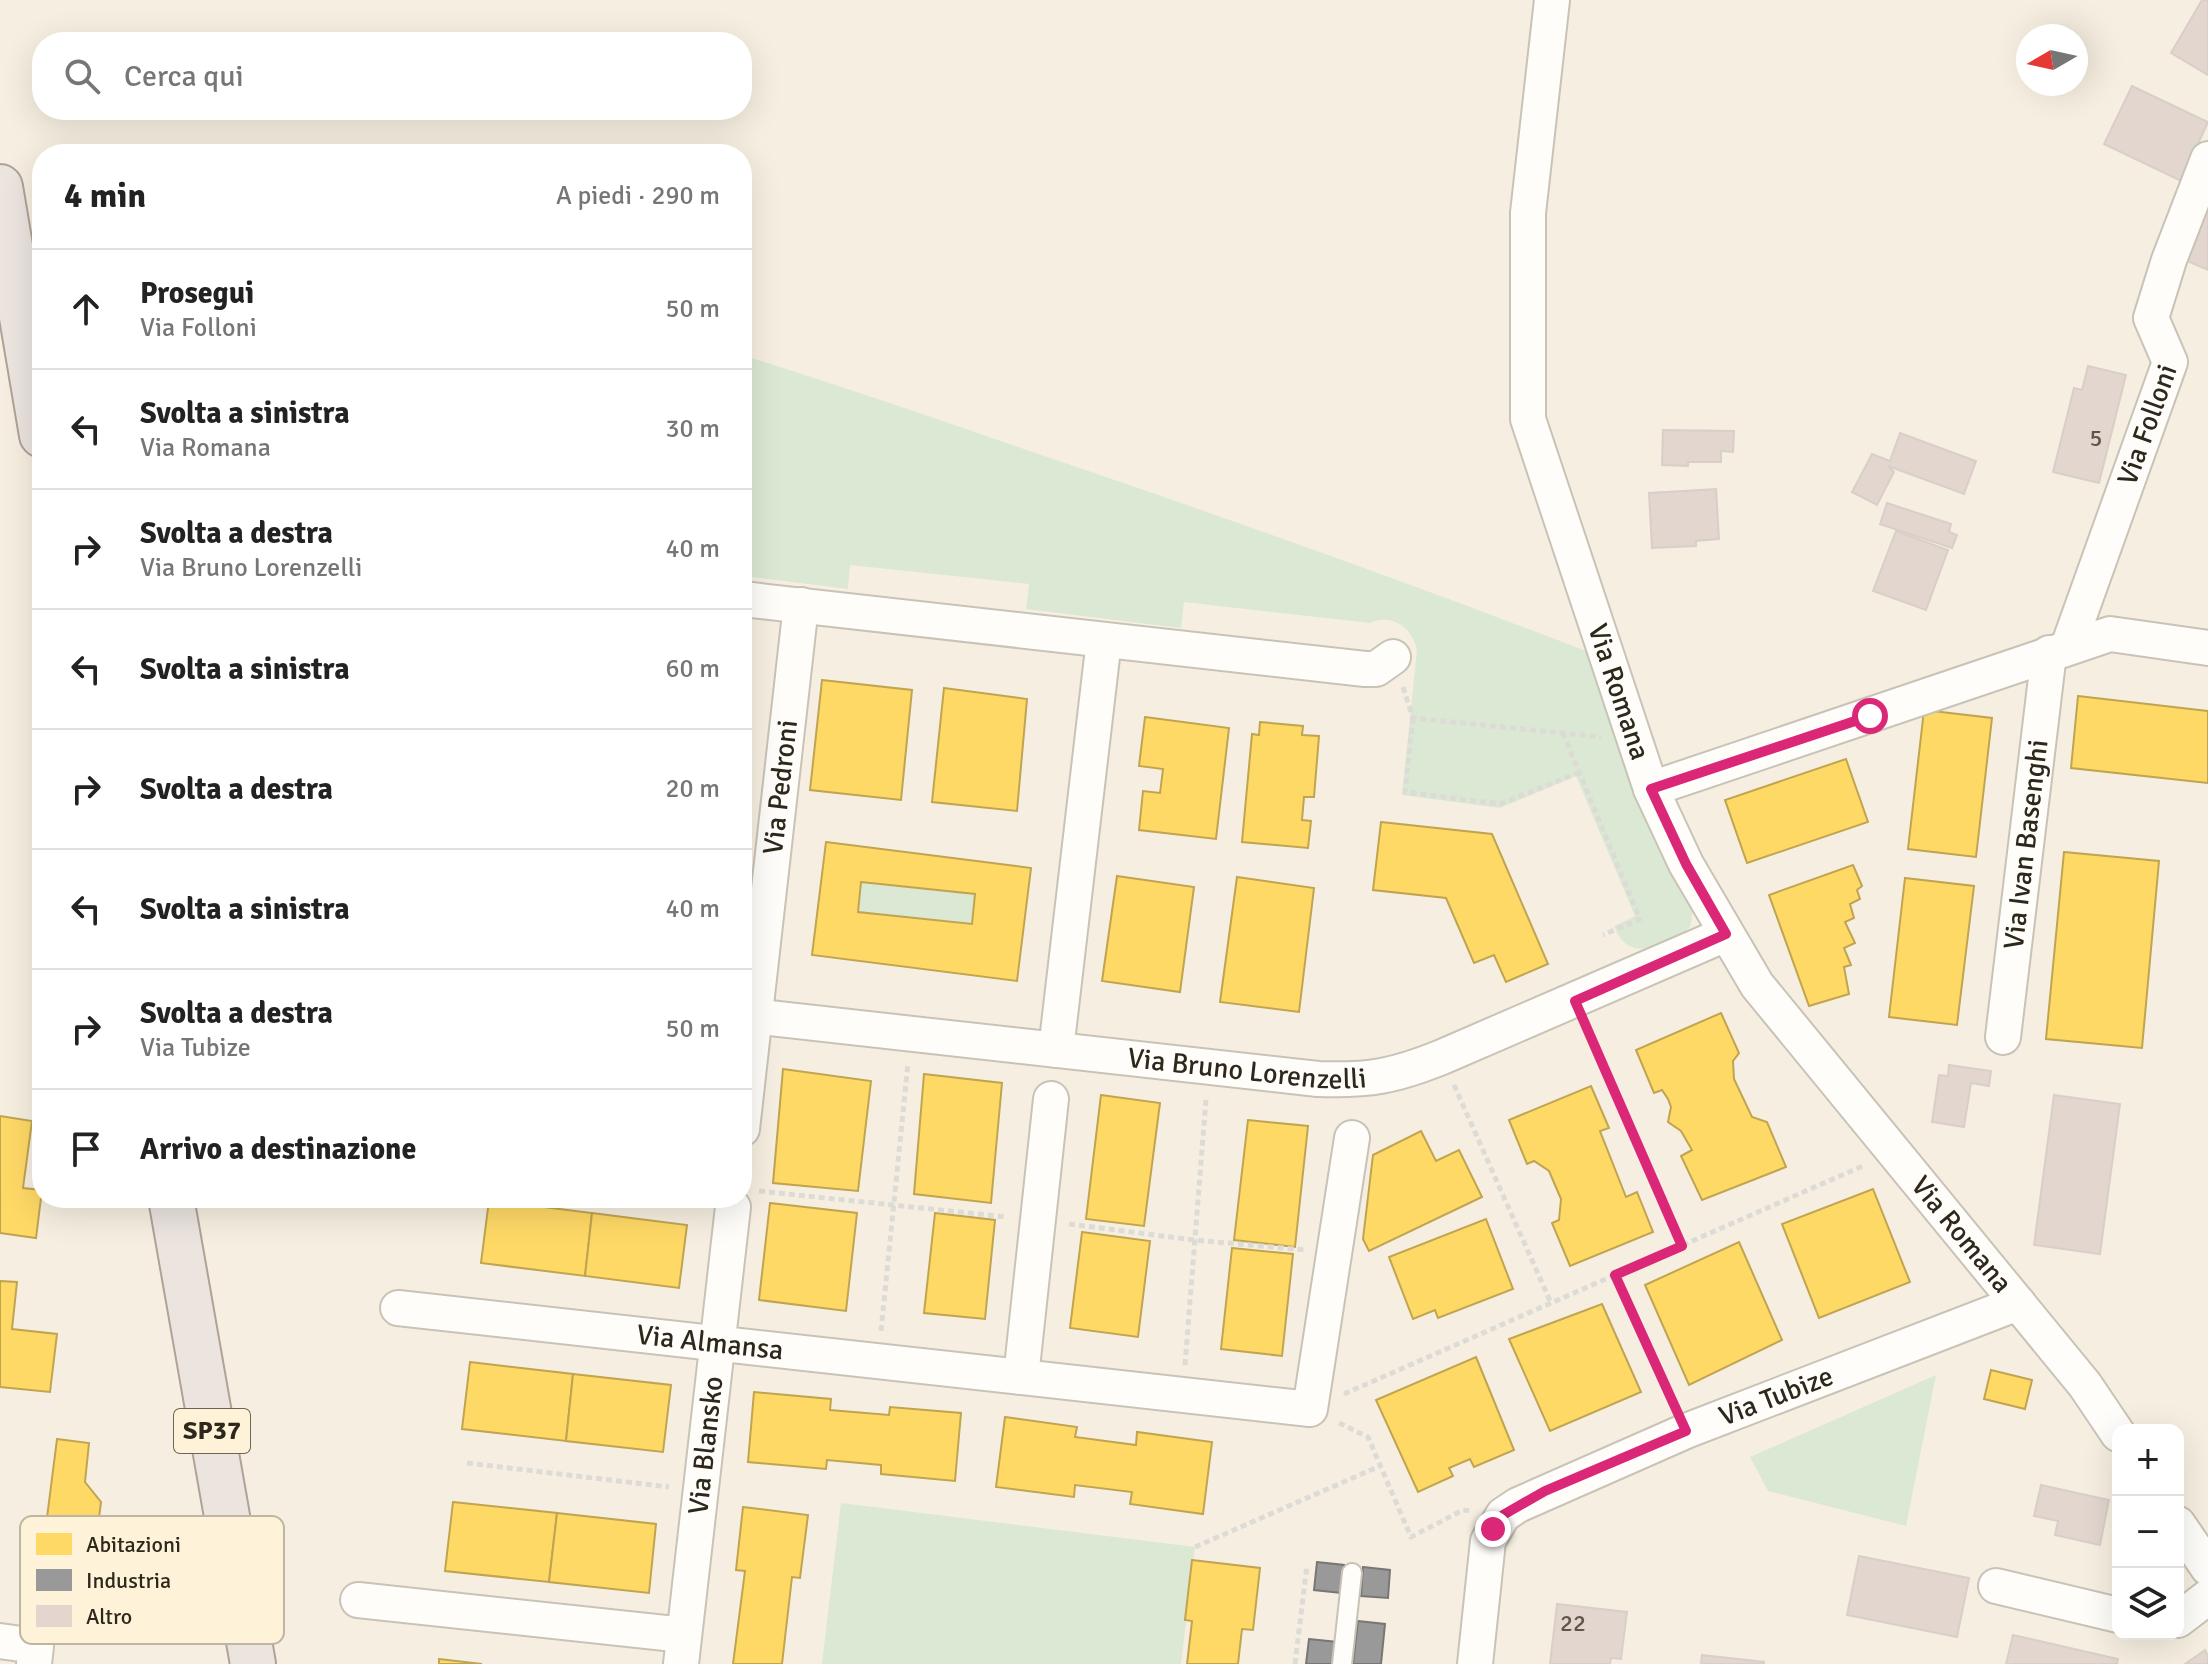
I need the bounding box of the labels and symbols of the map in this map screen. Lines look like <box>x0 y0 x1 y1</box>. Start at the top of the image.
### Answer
north arrow <box>2016 24 2088 96</box>
street label: Via Folloni <box>2110 360 2185 490</box>
house number: 5 <box>2090 423 2102 453</box>
street label: Via Romana <box>1580 620 1657 764</box>
route start <box>1852 698 1888 734</box>
street label: Via Pedroni <box>756 718 805 856</box>
street label: Via Ivan Basenghi <box>1997 738 2056 951</box>
street label: Via Bruno Lorenzelli <box>1126 1041 1368 1096</box>
street label: Via Romana <box>1904 1169 2019 1300</box>
street label: Via Almansa <box>635 1318 785 1368</box>
street label: Via Tubize <box>1714 1359 1838 1434</box>
street label: Via Blansko <box>681 1374 731 1516</box>
road number: SP37 <box>174 1409 250 1453</box>
route end <box>1475 1511 1511 1547</box>
legend <box>20 1516 284 1644</box>
text: Abitazioni <box>86 1531 181 1558</box>
text: Industria <box>86 1567 171 1594</box>
text: Altro <box>86 1603 132 1630</box>
house number: 22 <box>1560 1608 1586 1638</box>

